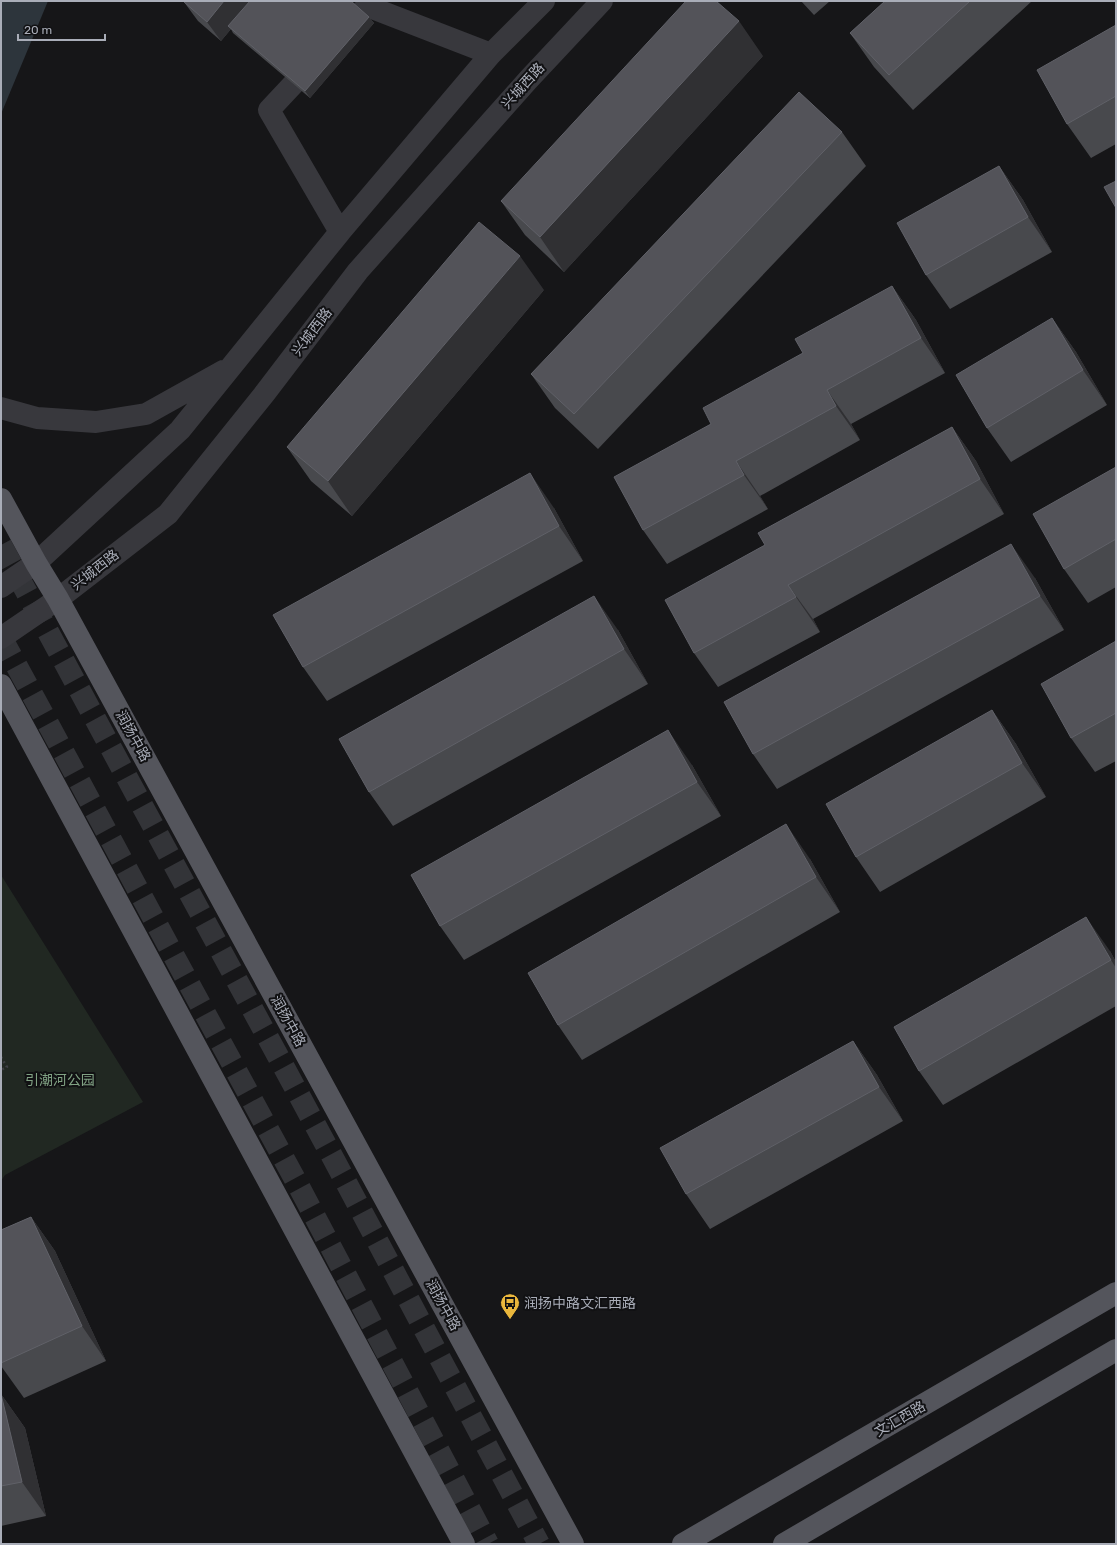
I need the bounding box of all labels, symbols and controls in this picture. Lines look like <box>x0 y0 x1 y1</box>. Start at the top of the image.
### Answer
scale bar <box>18 16 105 42</box>
text: 20 m <box>24 23 52 37</box>
street label: 兴城西路 <box>498 60 548 112</box>
street label: 兴城西路 <box>288 305 336 359</box>
street label: 兴城西路 <box>68 546 122 594</box>
street label: 润扬中路 <box>112 707 154 765</box>
street label: 润扬中路 <box>267 992 309 1050</box>
park label: 引潮河公园 <box>25 1072 95 1089</box>
street label: 润扬中路 <box>422 1276 464 1334</box>
bus stop icon: 润扬中路文汇西路 <box>499 1292 521 1320</box>
place label: 润扬中路文汇西路 <box>524 1295 636 1312</box>
street label: 文汇西路 <box>872 1398 928 1440</box>

